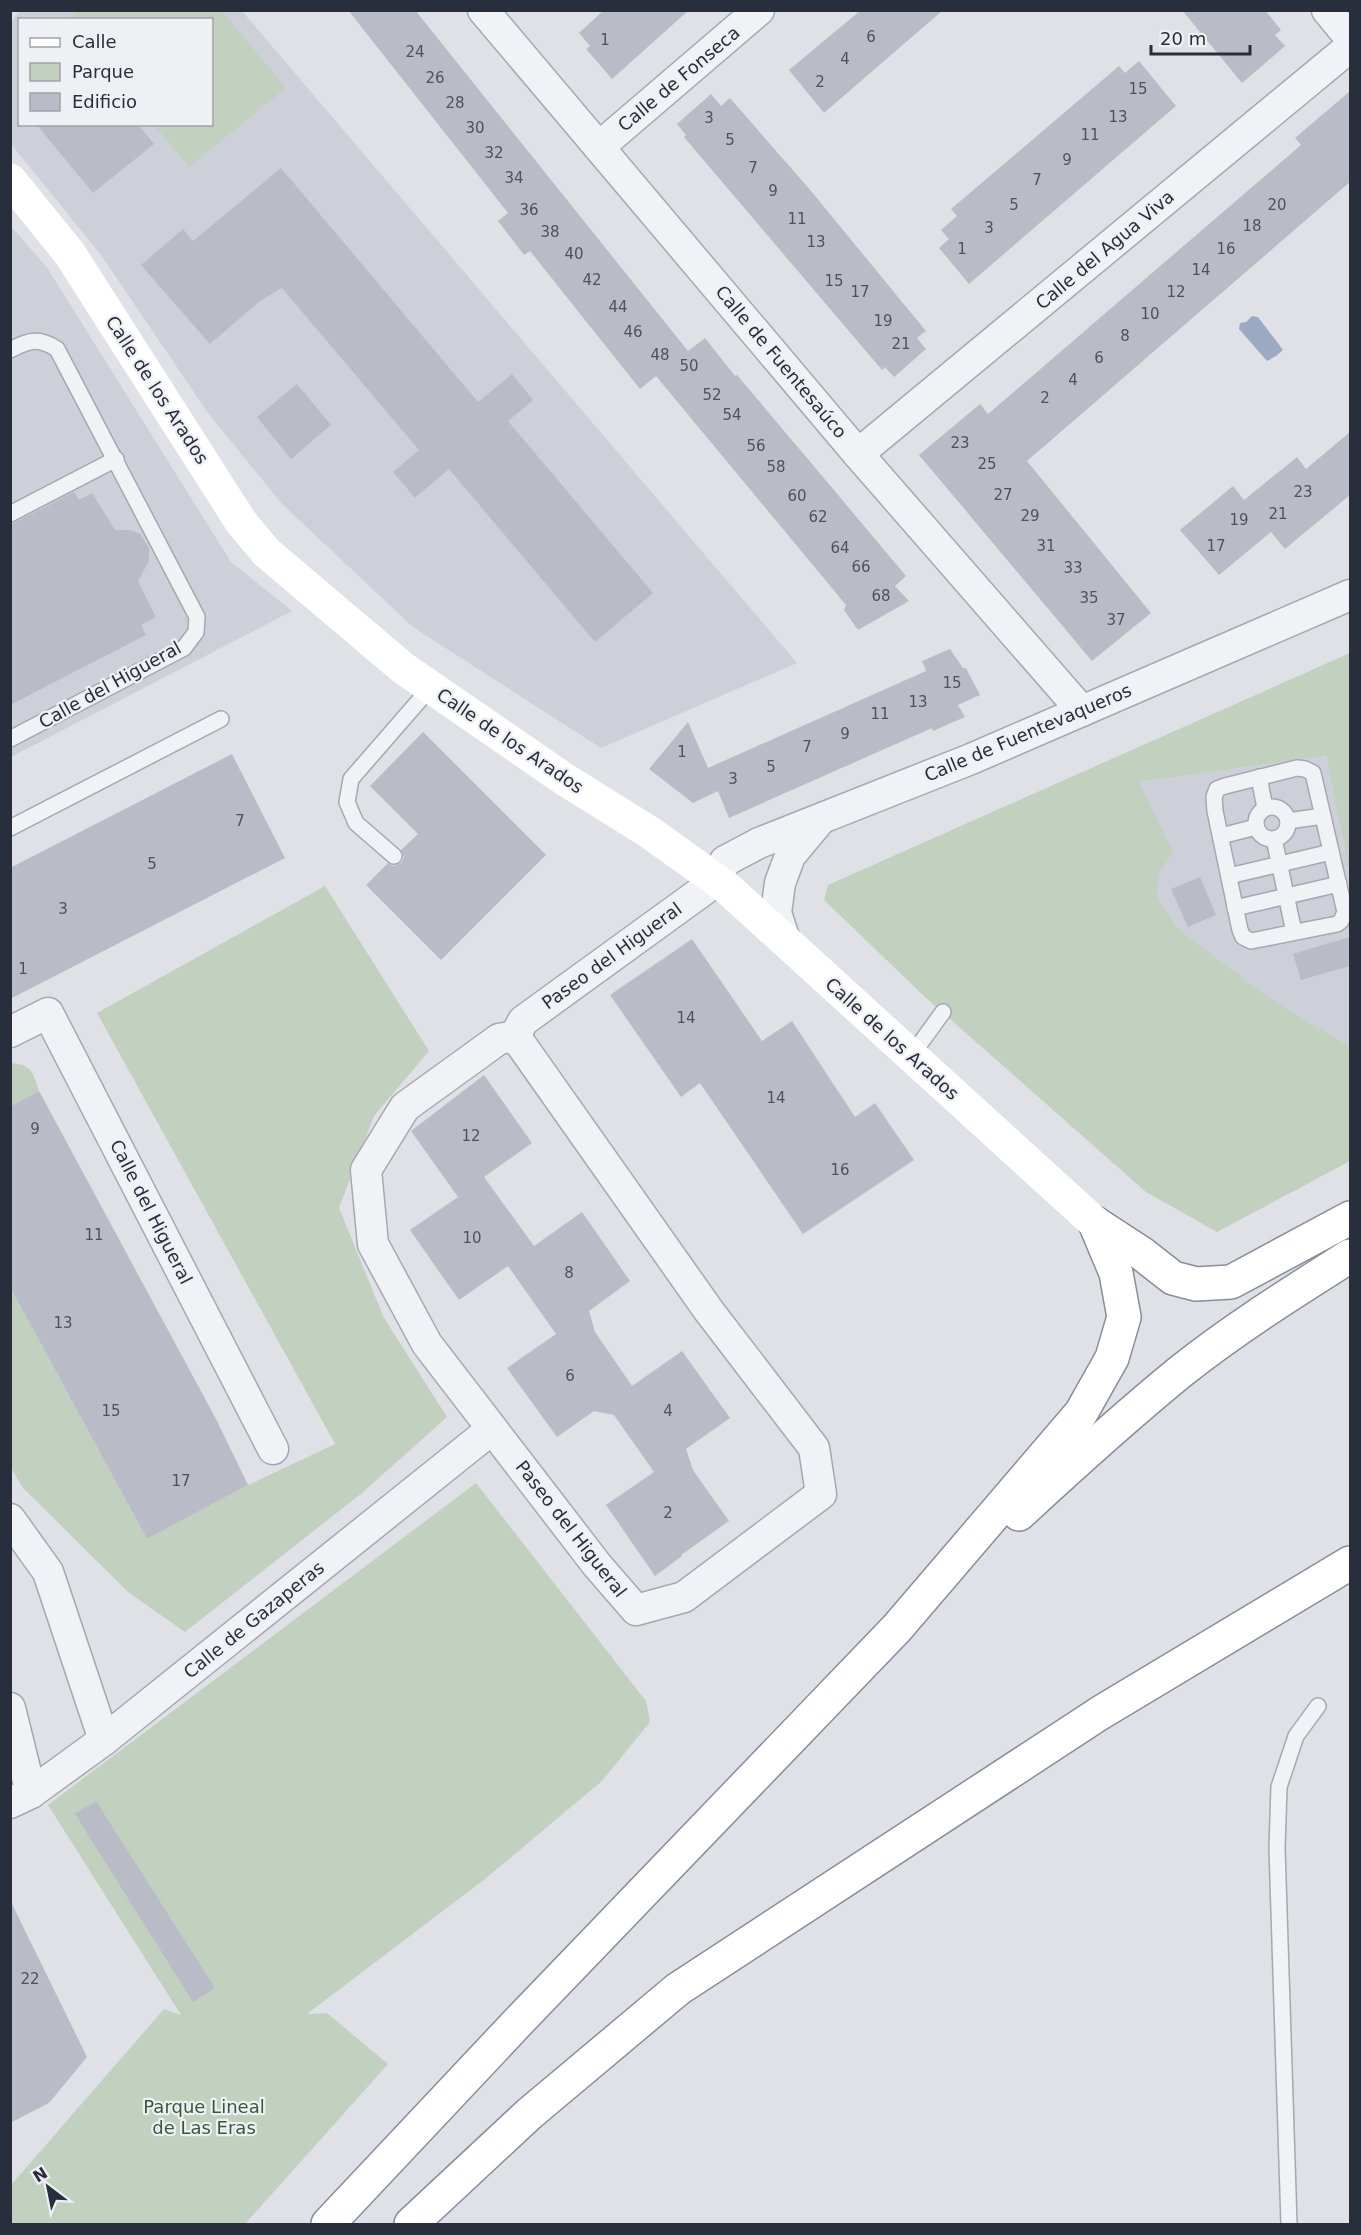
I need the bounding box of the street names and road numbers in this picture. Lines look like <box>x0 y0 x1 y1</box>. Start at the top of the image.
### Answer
street label: Calle de Fonseca <box>614 22 744 136</box>
street label: Calle del Agua Viva <box>1031 186 1178 314</box>
street label: Calle de Fuentesaúco <box>711 281 851 442</box>
street label: Calle de los Arados <box>102 312 213 468</box>
street label: Calle del Higueral <box>35 637 185 732</box>
street label: Calle de Fuentevaqueros <box>921 679 1135 786</box>
street label: Calle de los Arados <box>433 684 588 797</box>
street label: Paseo del Higueral <box>538 898 686 1013</box>
street label: Calle de los Arados <box>821 973 963 1104</box>
street label: Calle del Higueral <box>106 1136 197 1288</box>
street label: Paseo del Higueral <box>512 1456 631 1601</box>
street label: Calle de Gazaperas <box>179 1557 328 1683</box>

